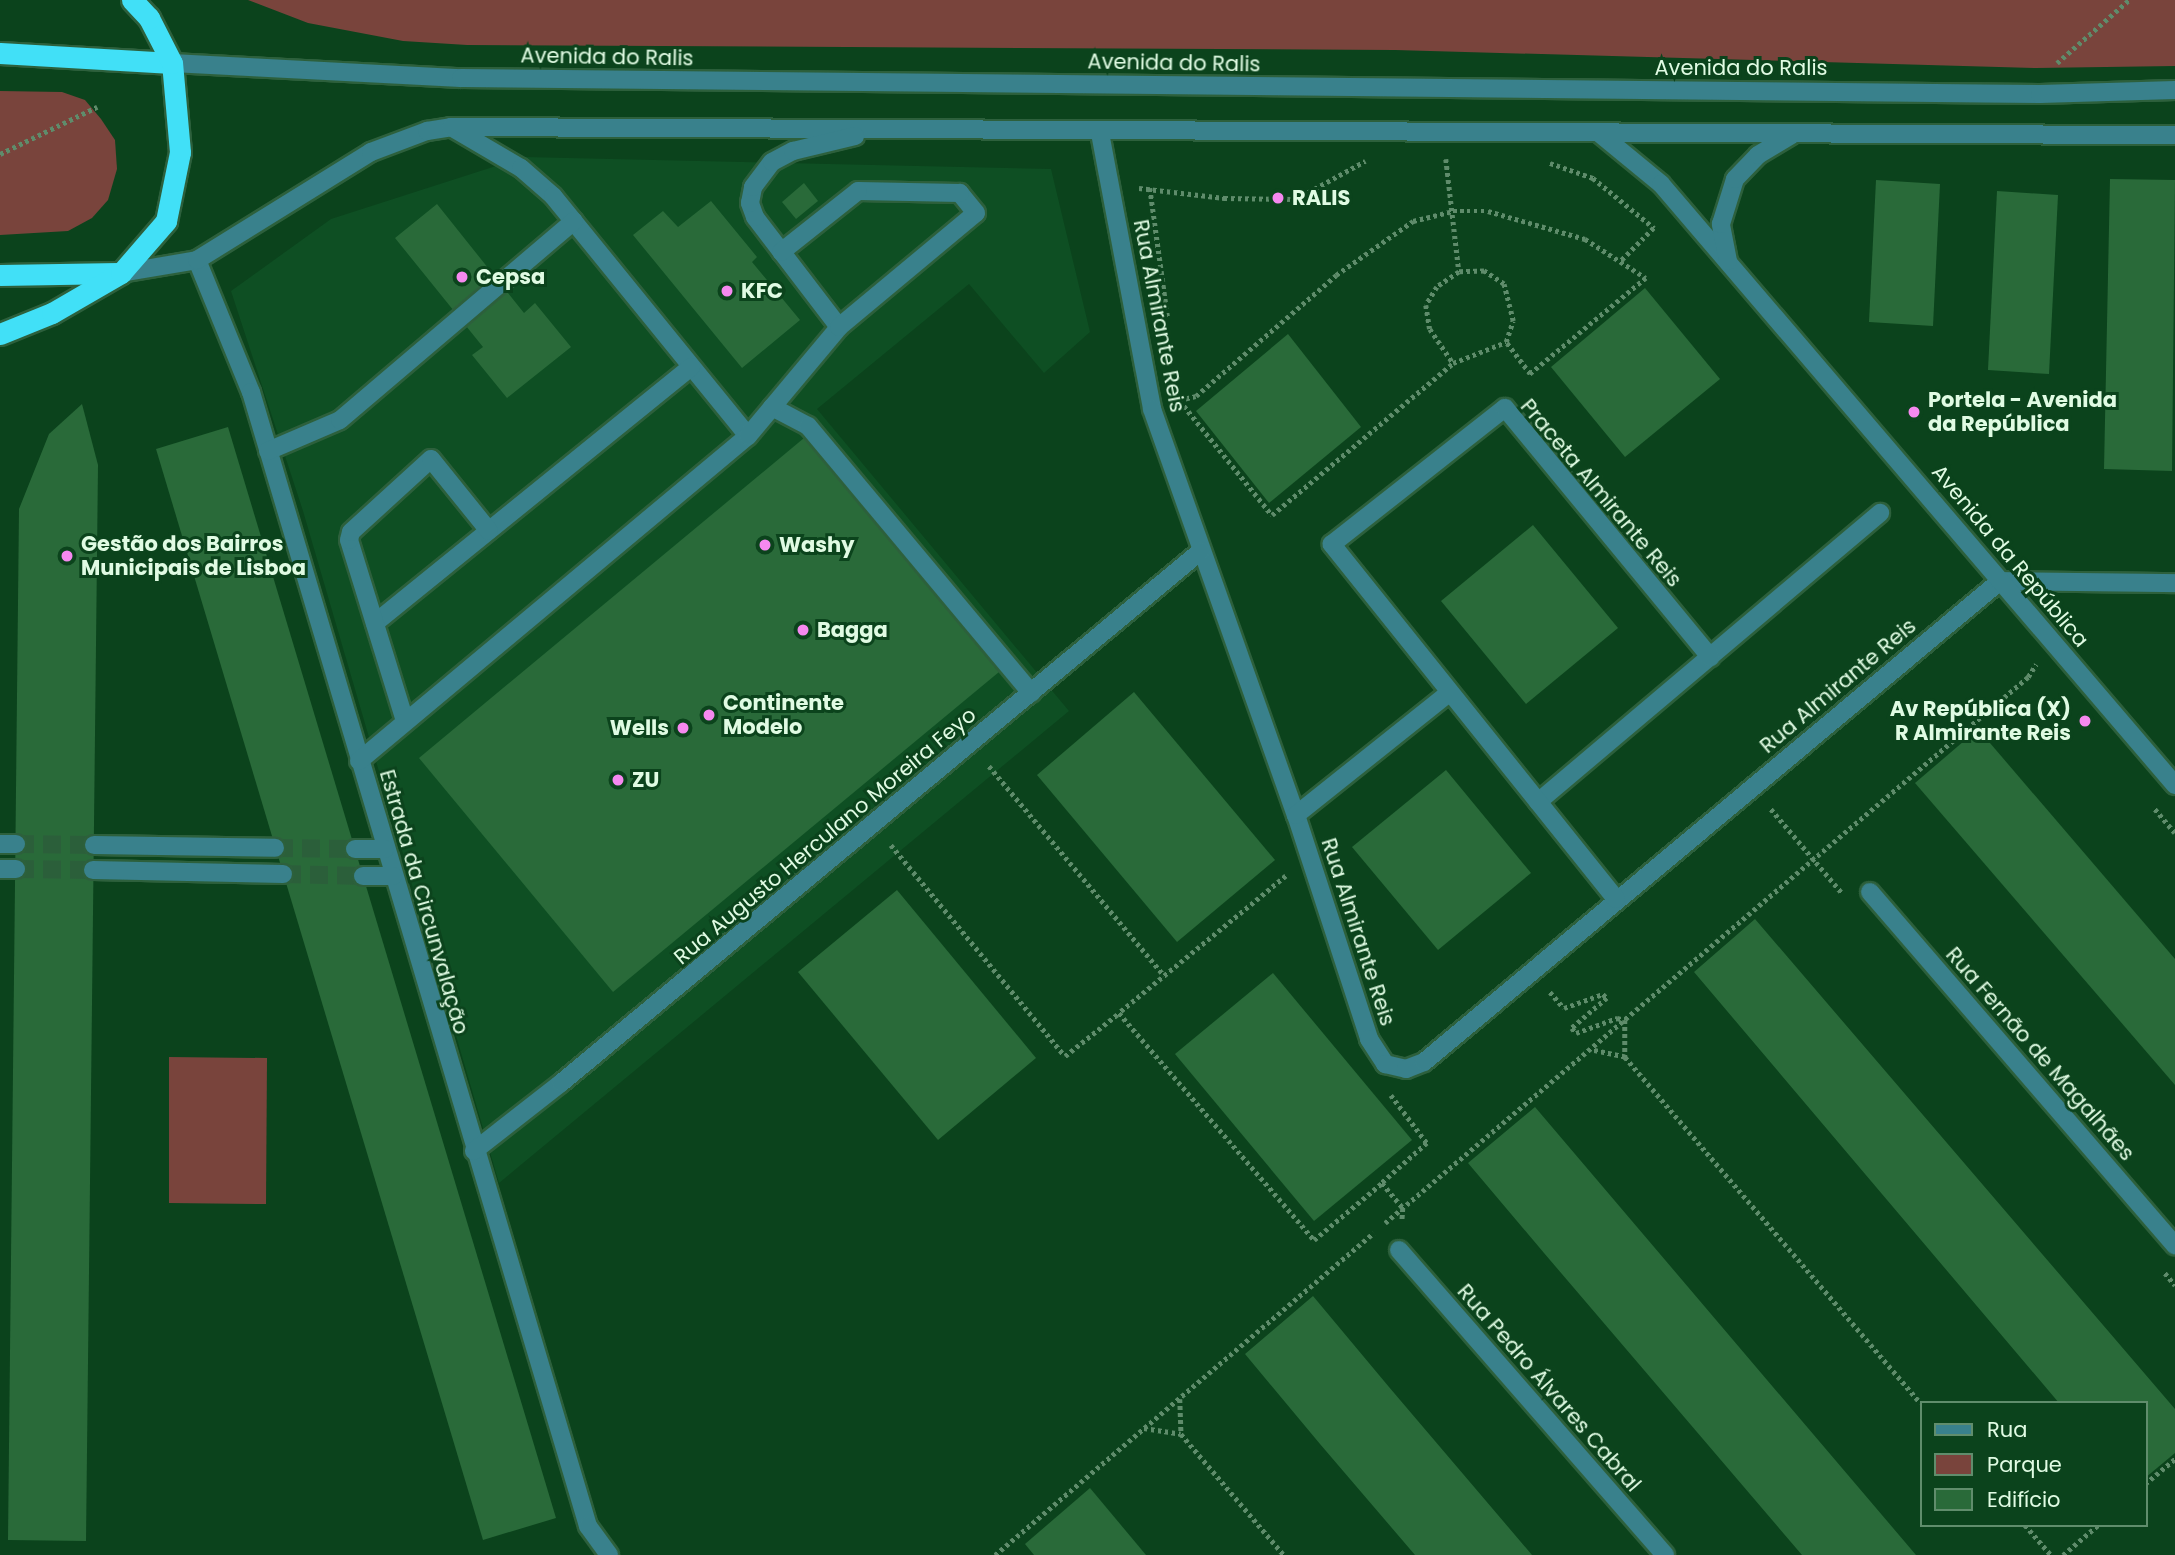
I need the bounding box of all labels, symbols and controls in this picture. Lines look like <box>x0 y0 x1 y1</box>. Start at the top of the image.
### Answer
street label: Avenida do Ralis <box>520 43 694 71</box>
street label: Avenida do Ralis <box>1087 49 1261 77</box>
street label: Avenida do Ralis <box>1654 55 1828 81</box>
place label: RALIS <box>1292 185 1350 211</box>
marker: RALIS <box>1270 190 1286 206</box>
street label: Rua Almirante Reis <box>1128 218 1190 414</box>
place label: Cepsa <box>476 264 545 290</box>
marker: Cepsa <box>454 269 470 285</box>
place label: KFC <box>741 278 783 304</box>
marker: KFC <box>719 283 735 299</box>
place label: Portela - Avenida da República <box>1928 387 2117 437</box>
street label: Praceta Almirante Reis <box>1515 394 1687 592</box>
marker: Portela - Avenida da República <box>1906 404 1922 420</box>
street label: Avenida da República <box>1926 460 2094 652</box>
place label: Gestão dos Bairros Municipais de Lisboa <box>81 531 306 581</box>
place label: Washy <box>779 532 854 558</box>
marker: Washy <box>757 537 773 553</box>
marker: Gestão dos Bairros Municipais de Lisboa <box>59 548 75 564</box>
street label: Rua Almirante Reis <box>1755 613 1921 759</box>
place label: Bagga <box>817 617 888 643</box>
marker: Bagga <box>795 622 811 638</box>
place label: Continente Modelo <box>723 690 844 740</box>
place label: Av República (X) R Almirante Reis <box>1890 696 2071 746</box>
street label: Rua Augusto Herculano Moreira Feyo <box>669 702 981 970</box>
marker: Continente Modelo <box>701 707 717 723</box>
marker: Av República (X) R Almirante Reis <box>2077 713 2093 729</box>
place label: Wells <box>610 715 669 741</box>
marker: Wells <box>675 720 691 736</box>
street label: Estrada da Circunvalação <box>374 767 474 1037</box>
place label: ZU <box>632 767 659 793</box>
marker: ZU <box>610 772 626 788</box>
street label: Rua Almirante Reis <box>1316 835 1400 1029</box>
street label: Rua Fernão de Magalhães <box>1940 942 2140 1166</box>
street label: Rua Pedro Álvares Cabral <box>1452 1279 1646 1497</box>
legend <box>1920 1401 2147 1527</box>
text: Rua <box>1987 1415 2027 1444</box>
text: Parque <box>1987 1450 2062 1479</box>
text: Edifício <box>1987 1485 2061 1514</box>

